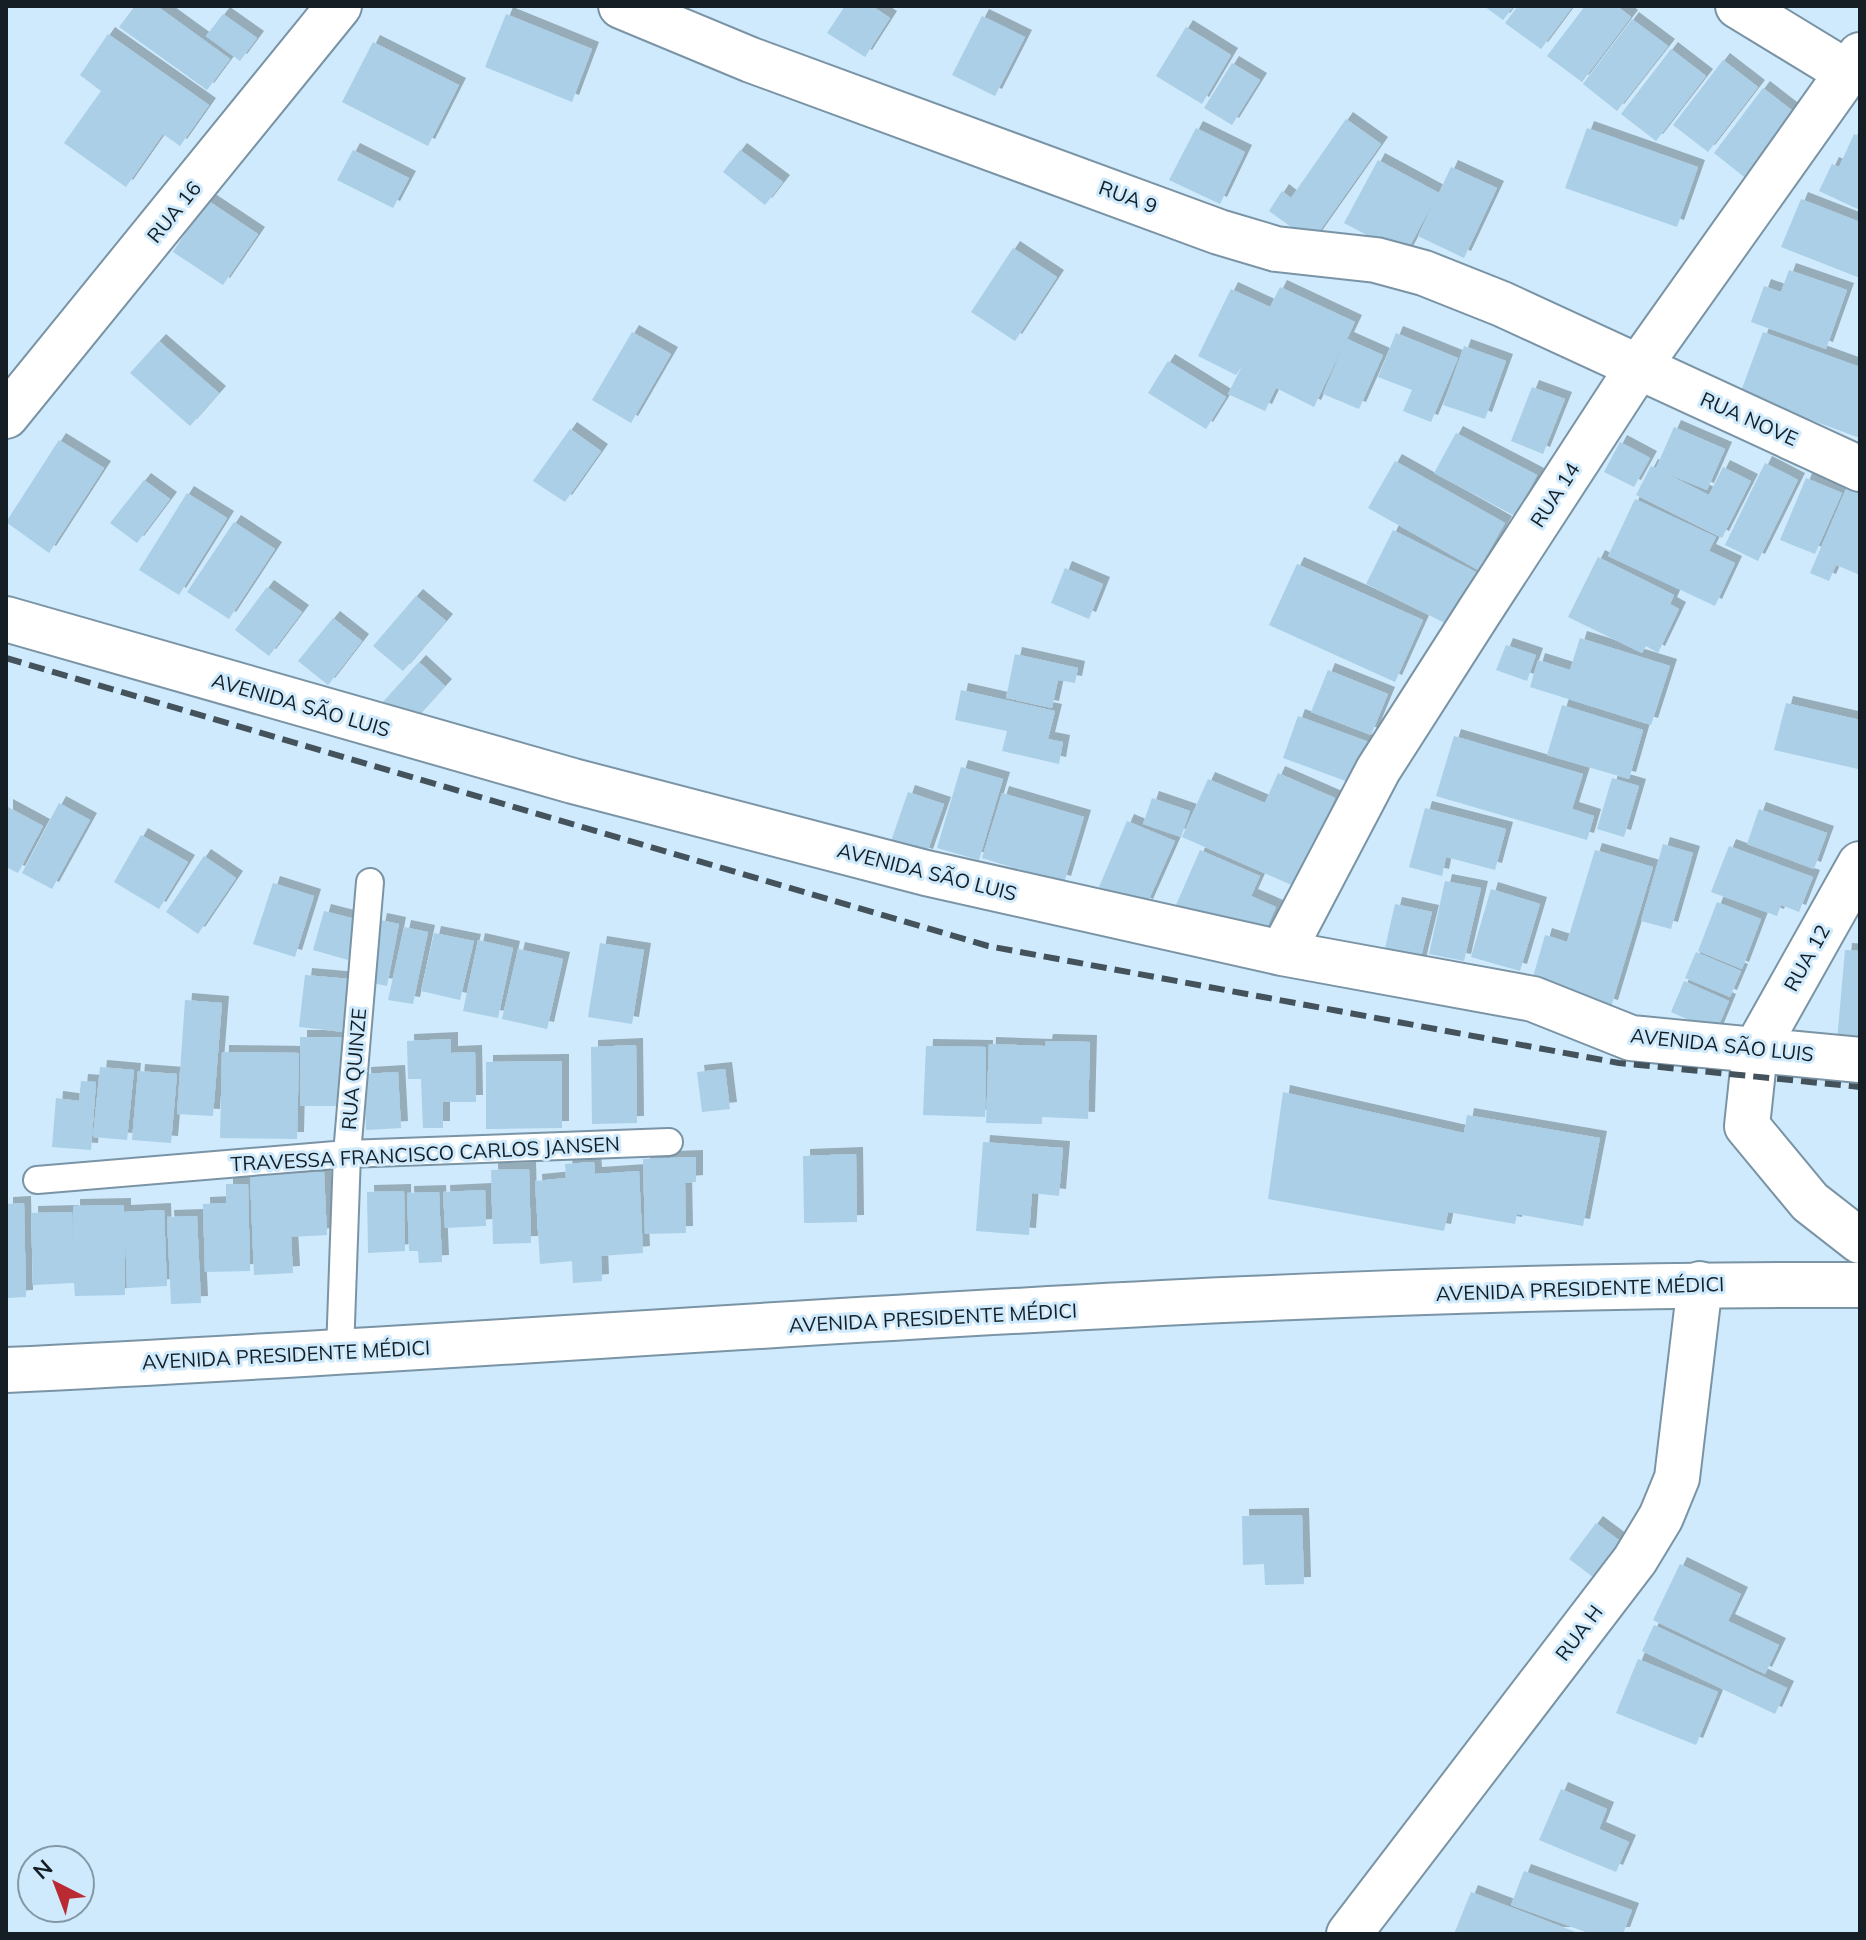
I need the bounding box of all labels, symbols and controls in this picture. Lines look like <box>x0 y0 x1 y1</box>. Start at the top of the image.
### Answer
street label: RUA 9 <box>1096 174 1161 219</box>
street label: RUA 16 <box>141 176 206 248</box>
street label: RUA NOVE <box>1697 386 1802 451</box>
street label: RUA 14 <box>1524 458 1585 532</box>
street label: AVENIDA SÃO LUIS <box>209 667 393 742</box>
street label: AVENIDA SÃO LUIS <box>835 837 1020 906</box>
street label: RUA 12 <box>1778 920 1835 995</box>
street label: RUA QUINZE <box>336 1007 371 1131</box>
street label: AVENIDA SÃO LUIS <box>1629 1022 1815 1067</box>
street label: TRAVESSA FRANCISCO CARLOS JANSEN <box>230 1131 620 1176</box>
street label: AVENIDA PRESIDENTE MÉDICI <box>1435 1271 1725 1306</box>
street label: AVENIDA PRESIDENTE MÉDICI <box>788 1297 1078 1338</box>
street label: AVENIDA PRESIDENTE MÉDICI <box>141 1334 431 1375</box>
street label: RUA H <box>1549 1600 1608 1666</box>
north arrow <box>16 1844 96 1924</box>
text: N <box>27 1853 58 1885</box>

